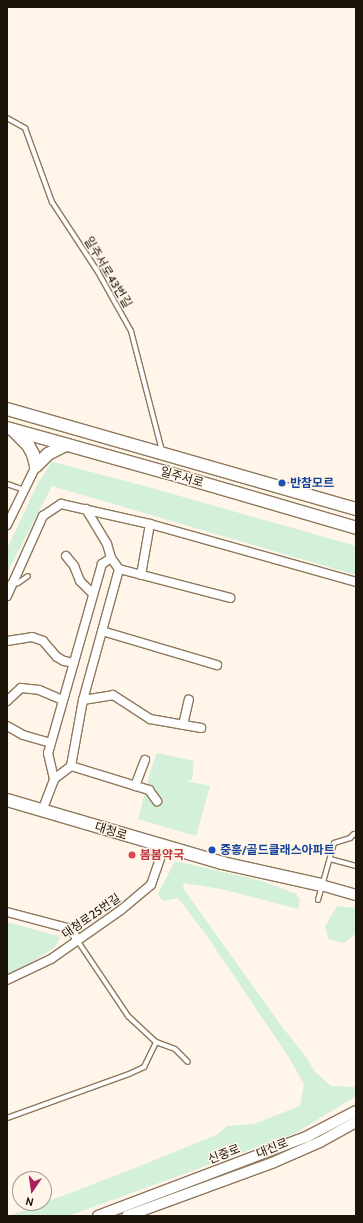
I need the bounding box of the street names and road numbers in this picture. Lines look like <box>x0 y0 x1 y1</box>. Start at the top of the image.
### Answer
street label: 일주서로43번길 <box>81 234 135 310</box>
street label: 일주서로 <box>159 464 205 490</box>
street label: 대청로 <box>93 819 129 843</box>
street label: 대청로25번길 <box>59 891 123 941</box>
street label: 대신로 <box>254 1135 290 1161</box>
street label: 신중로 <box>206 1141 242 1167</box>

